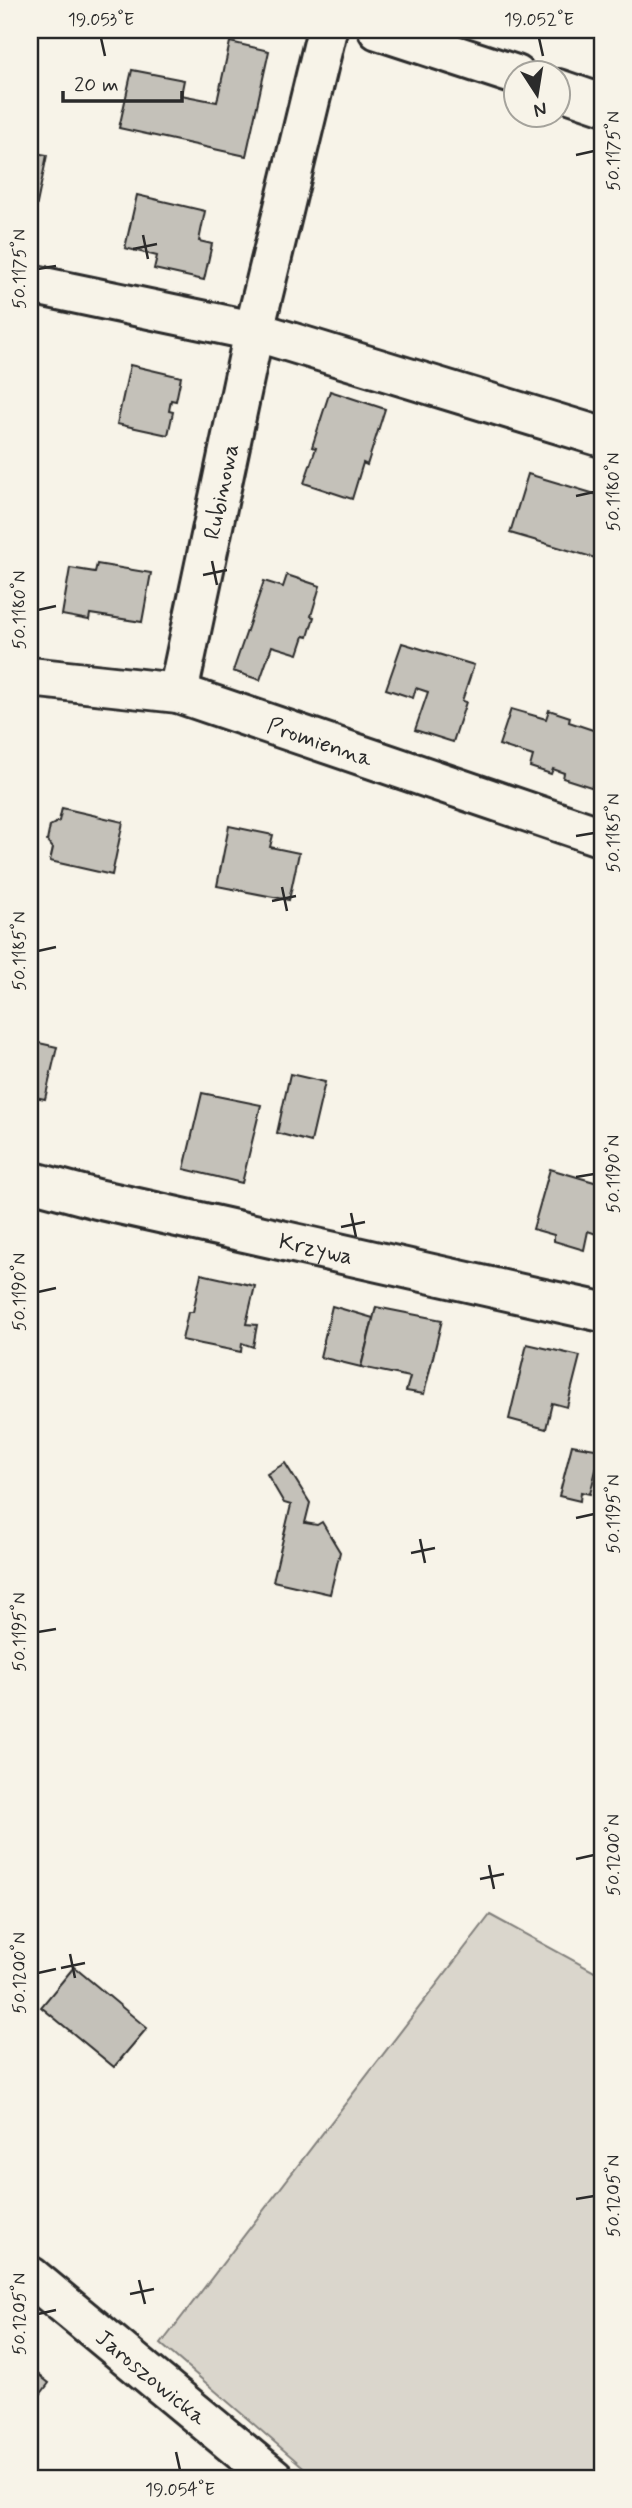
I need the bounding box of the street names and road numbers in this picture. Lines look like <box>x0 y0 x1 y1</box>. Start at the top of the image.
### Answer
street label: Rubinowa <box>198 441 247 542</box>
street label: Promienna <box>263 711 376 775</box>
street label: Krzywa <box>276 1227 356 1273</box>
street label: Jaroszowicka <box>89 2323 212 2433</box>

